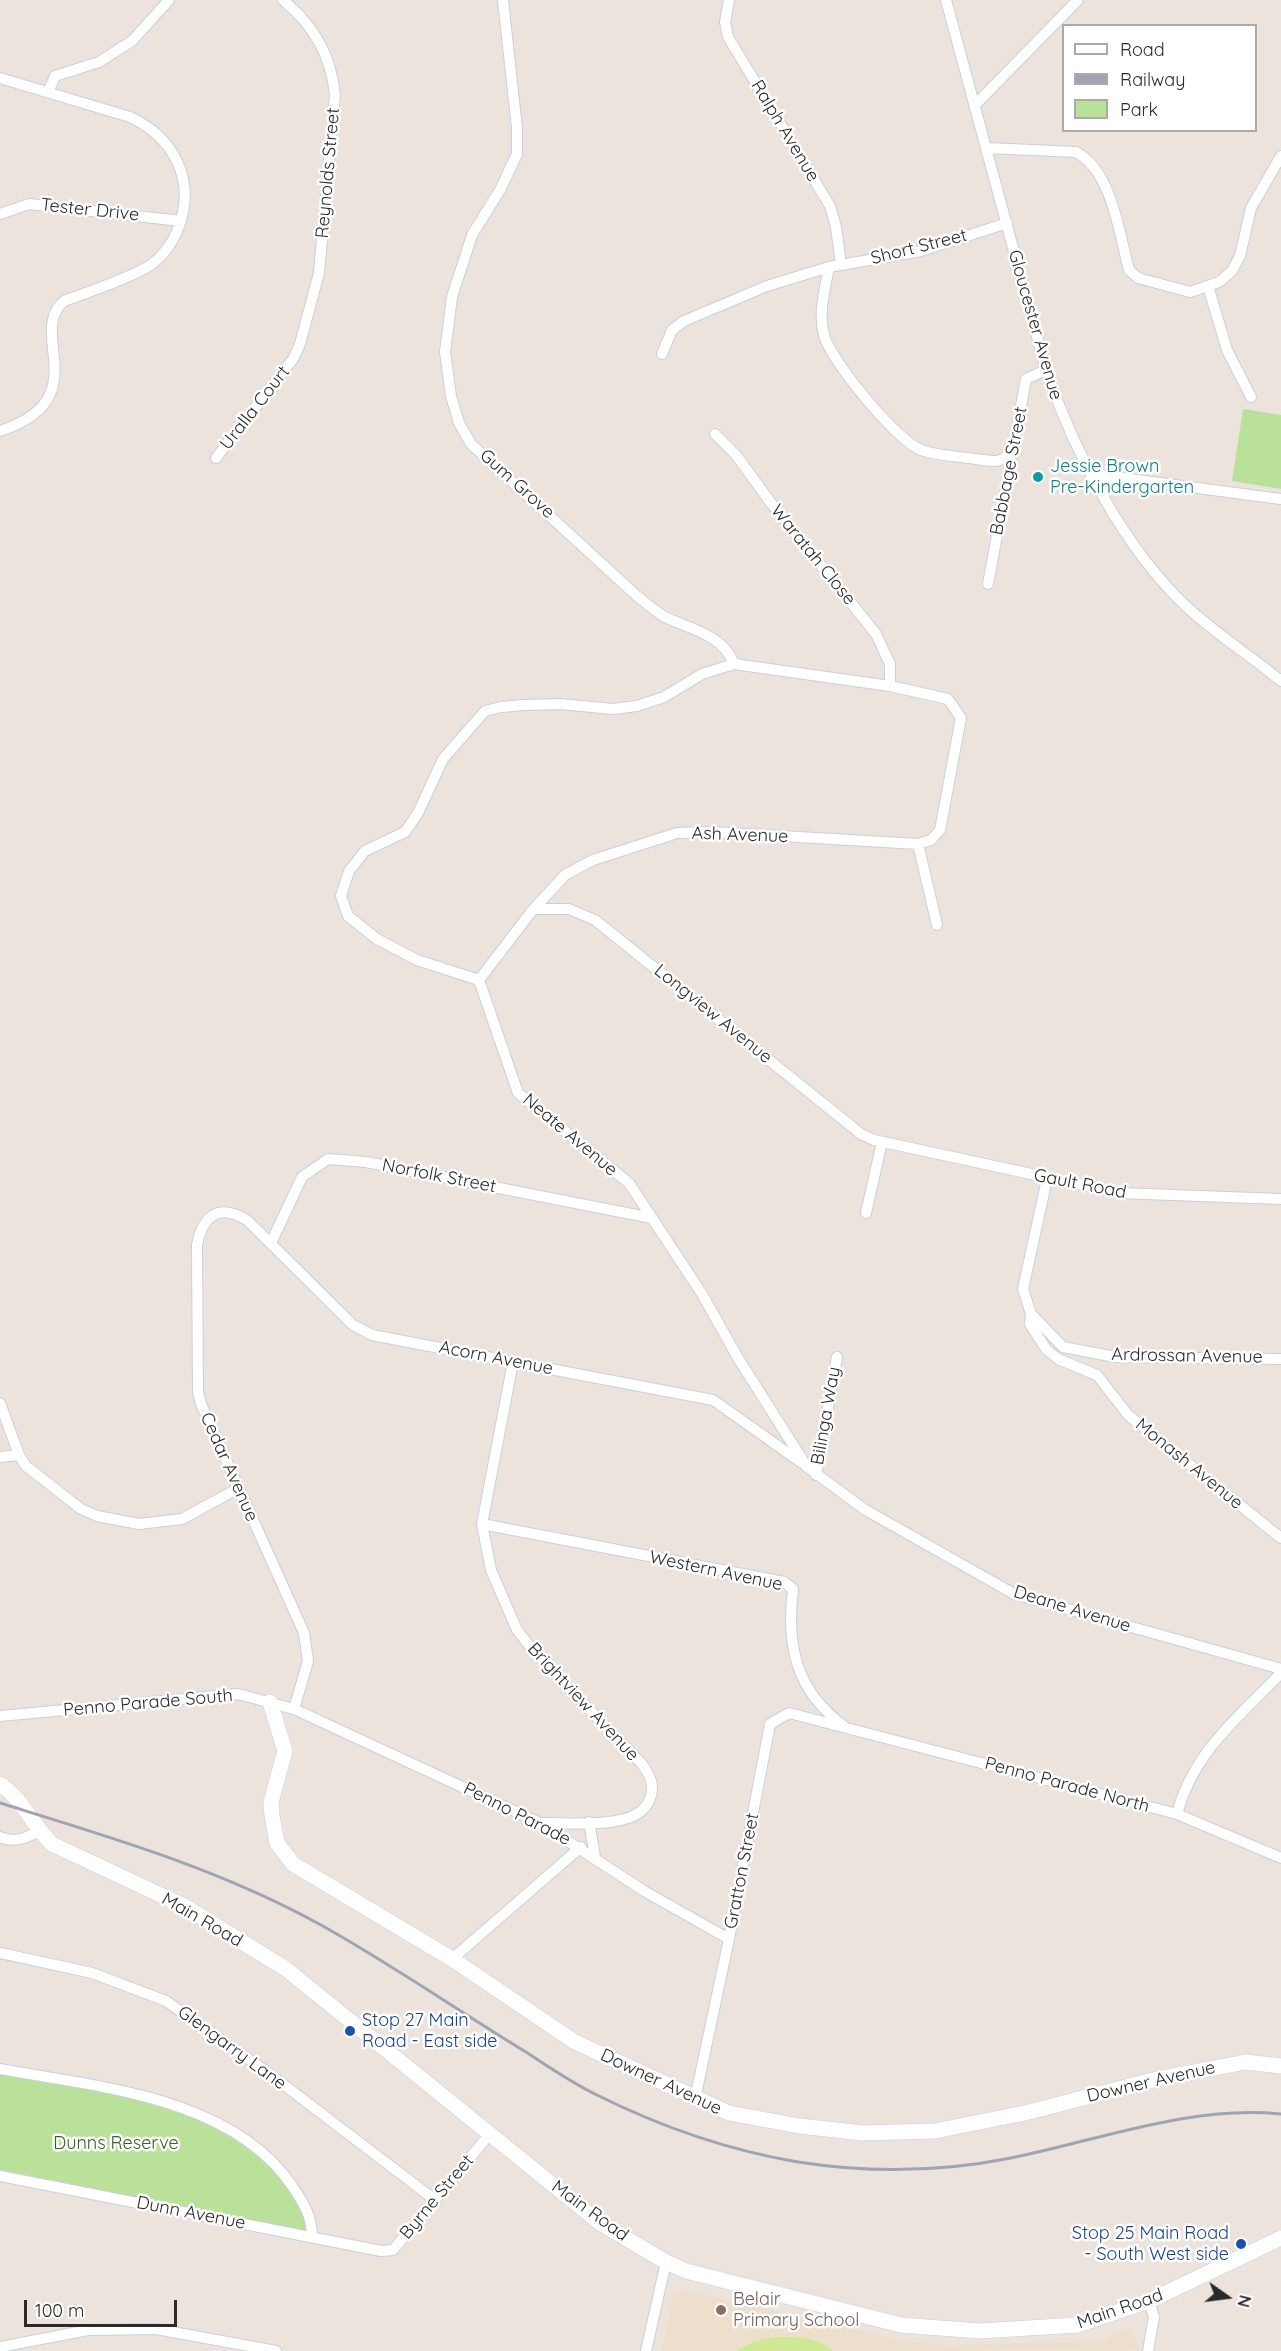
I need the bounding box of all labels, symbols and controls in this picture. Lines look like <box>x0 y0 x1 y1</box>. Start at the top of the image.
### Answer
legend <box>1062 24 1257 132</box>
text: Road <box>1120 38 1165 61</box>
text: Railway <box>1120 68 1186 91</box>
street label: Ralph Avenue <box>746 76 824 186</box>
text: Park <box>1120 98 1158 121</box>
street label: Reynolds Street <box>312 107 344 239</box>
street label: Tester Drive <box>40 194 140 226</box>
street label: Short Street <box>869 225 969 269</box>
street label: Gloucester Avenue <box>1003 247 1067 403</box>
street label: Uralla Court <box>216 362 294 454</box>
street label: Babbage Street <box>986 405 1032 537</box>
street label: Gum Grove <box>475 445 559 523</box>
place label: Jessie Brown Pre-Kindergarten <box>1050 456 1194 498</box>
marker: Jessie Brown Pre-Kindergarten <box>1031 470 1045 484</box>
street label: Waratah Close <box>766 500 860 610</box>
street label: Ash Avenue <box>691 823 789 847</box>
street label: Longview Avenue <box>650 960 776 1068</box>
street label: Neate Avenue <box>518 1089 622 1181</box>
street label: Norfolk Street <box>380 1154 498 1198</box>
street label: Gault Road <box>1032 1164 1128 1204</box>
street label: Acorn Avenue <box>437 1336 555 1380</box>
street label: Ardrossan Avenue <box>1111 1344 1263 1368</box>
street label: Bilinga Way <box>807 1365 845 1467</box>
street label: Cedar Avenue <box>195 1409 263 1525</box>
street label: Monash Avenue <box>1131 1414 1247 1514</box>
street label: Western Avenue <box>647 1546 785 1596</box>
street label: Deane Avenue <box>1011 1581 1133 1637</box>
street label: Brightview Avenue <box>523 1638 643 1766</box>
street label: Penno Parade South <box>62 1685 234 1721</box>
street label: Penno Parade North <box>982 1753 1152 1817</box>
street label: Penno Parade <box>460 1778 574 1850</box>
street label: Gratton Street <box>720 1811 764 1931</box>
street label: Main Road <box>158 1888 246 1952</box>
street label: Glengarry Lane <box>173 2001 291 2095</box>
place label: Stop 27 Main Road - East side <box>362 2010 497 2052</box>
marker: Stop 27 Main Road - East side <box>343 2024 357 2038</box>
street label: Downer Avenue <box>597 2044 725 2120</box>
street label: Downer Avenue <box>1085 2057 1217 2107</box>
park label: Dunns Reserve <box>53 2133 179 2155</box>
street label: Byrne Street <box>395 2150 479 2244</box>
street label: Main Road <box>547 2176 633 2246</box>
street label: Dunn Avenue <box>135 2192 247 2234</box>
place label: Stop 25 Main Road - South West side <box>1072 2223 1229 2266</box>
marker: Stop 25 Main Road - South West side <box>1234 2237 1248 2251</box>
north arrow <box>1197 2267 1257 2327</box>
street label: Main Road <box>1074 2284 1166 2334</box>
scale bar <box>27 2288 180 2326</box>
place label: Belair Primary School <box>733 2289 859 2332</box>
text: N <box>1233 2293 1256 2309</box>
text: 100 m <box>35 2299 84 2322</box>
marker: Belair Primary School <box>714 2303 728 2317</box>

